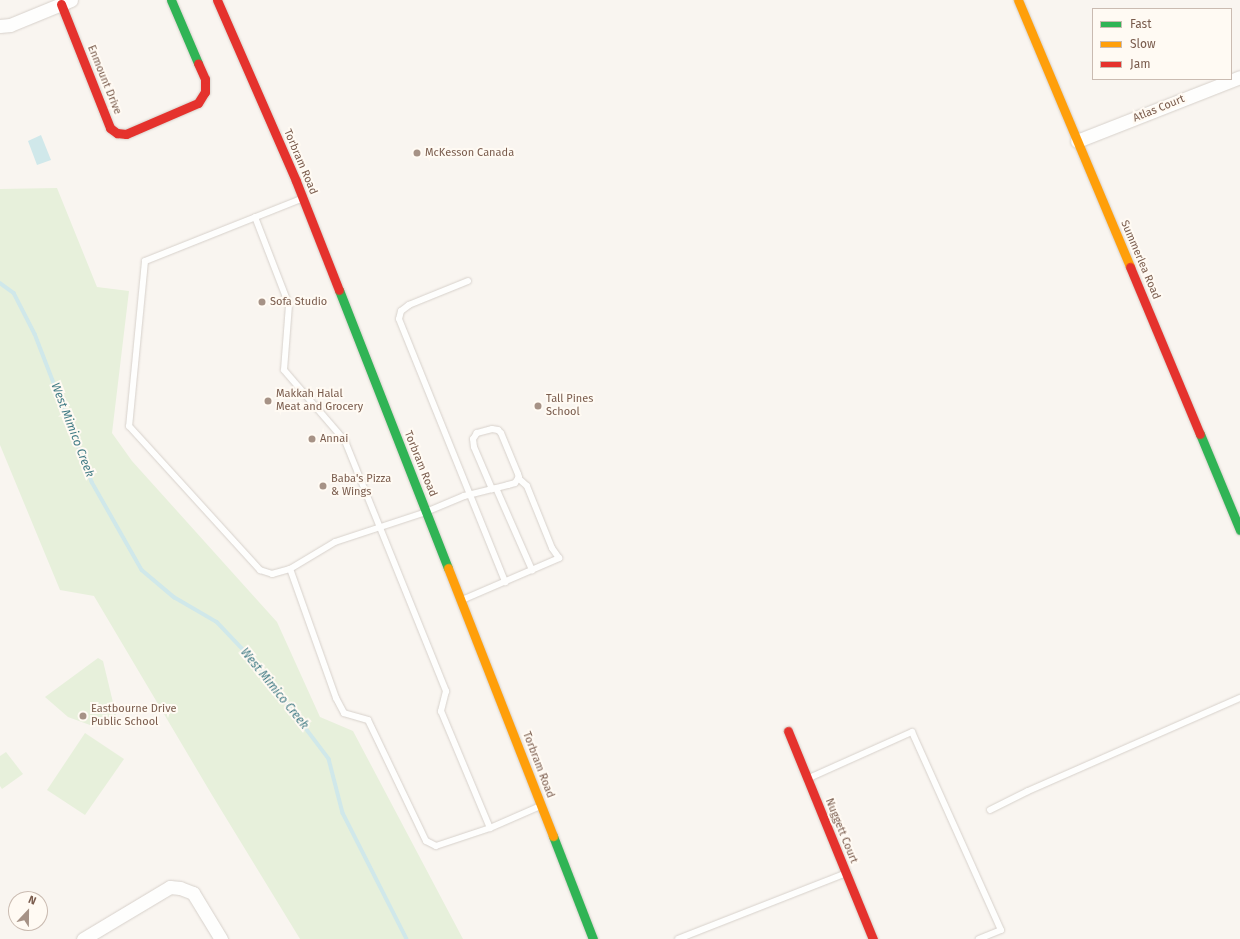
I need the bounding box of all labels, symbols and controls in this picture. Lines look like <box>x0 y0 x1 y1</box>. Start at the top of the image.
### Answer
legend <box>1092 8 1232 80</box>
text: Fast <box>1130 17 1152 31</box>
text: Slow <box>1130 37 1156 51</box>
street label: Enmount Drive <box>84 43 124 117</box>
text: Jam <box>1130 57 1150 71</box>
street label: Atlas Court <box>1131 93 1187 125</box>
street label: Torbram Road <box>280 127 320 197</box>
place label: McKesson Canada <box>425 146 514 160</box>
marker: McKesson Canada <box>412 148 422 158</box>
street label: Summerlea Road <box>1117 218 1163 302</box>
place label: Sofa Studio <box>270 295 327 309</box>
marker: Sofa Studio <box>257 297 267 307</box>
water label: West Mimico Creek <box>47 381 97 479</box>
place label: Makkah Halal Meat and Grocery <box>276 388 363 414</box>
place label: Tall Pines School <box>546 393 593 419</box>
marker: Makkah Halal Meat and Grocery <box>263 396 273 406</box>
marker: Tall Pines School <box>533 401 543 411</box>
street label: Torbram Road <box>401 429 439 499</box>
place label: Annai <box>320 432 348 446</box>
marker: Annai <box>307 434 317 444</box>
place label: Baba's Pizza & Wings <box>331 473 391 499</box>
marker: Baba's Pizza & Wings <box>318 481 328 491</box>
water label: West Mimico Creek <box>237 646 311 732</box>
place label: Eastbourne Drive Public School <box>91 703 176 729</box>
marker: Eastbourne Drive Public School <box>78 711 88 721</box>
street label: Torbram Road <box>519 730 557 800</box>
street label: Nuggett Court <box>822 797 860 865</box>
north arrow <box>8 891 48 931</box>
text: N <box>26 893 38 908</box>

